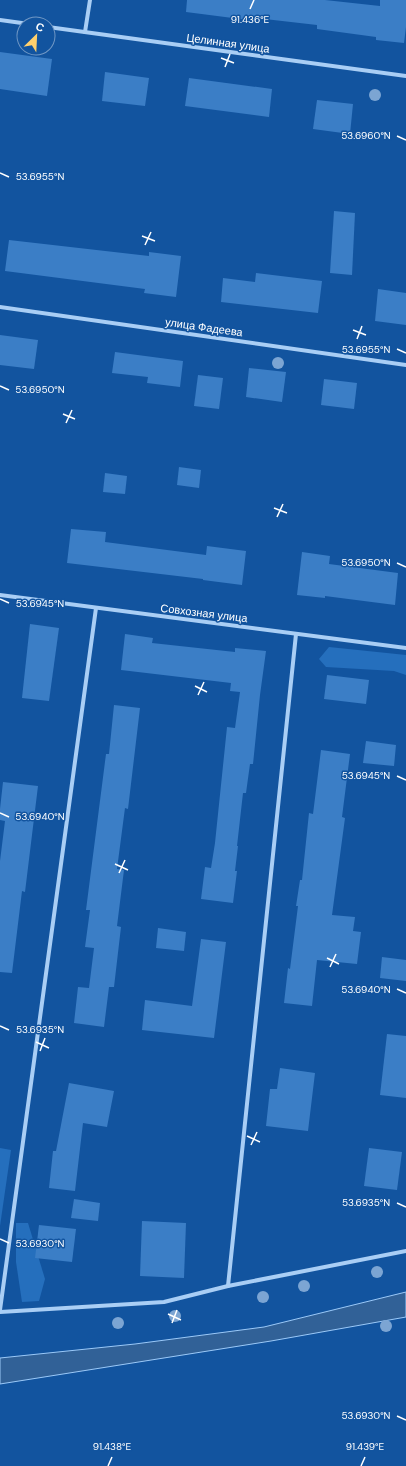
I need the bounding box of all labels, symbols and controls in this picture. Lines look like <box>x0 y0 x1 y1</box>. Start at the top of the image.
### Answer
text: 91.436°E <box>231 13 270 26</box>
north arrow <box>16 16 56 56</box>
text: С <box>34 19 47 35</box>
street label: Целинная улица <box>186 30 271 56</box>
text: 53.6960°N <box>341 129 391 142</box>
text: 53.6955°N <box>16 170 64 183</box>
street label: улица Фадеева <box>164 315 245 339</box>
text: 53.6955°N <box>342 343 390 356</box>
text: 53.6950°N <box>15 383 65 396</box>
text: 53.6950°N <box>341 556 391 569</box>
text: 53.6945°N <box>16 597 64 610</box>
street label: Совхозная улица <box>160 601 249 625</box>
text: 53.6945°N <box>342 769 390 782</box>
text: 53.6940°N <box>15 810 65 823</box>
text: 53.6940°N <box>341 983 391 996</box>
text: 53.6935°N <box>16 1023 64 1036</box>
text: 53.6935°N <box>342 1196 390 1209</box>
text: 53.6930°N <box>16 1237 65 1250</box>
text: 53.6930°N <box>342 1409 391 1422</box>
text: 91.438°E <box>93 1440 132 1453</box>
text: 91.439°E <box>346 1440 384 1453</box>

